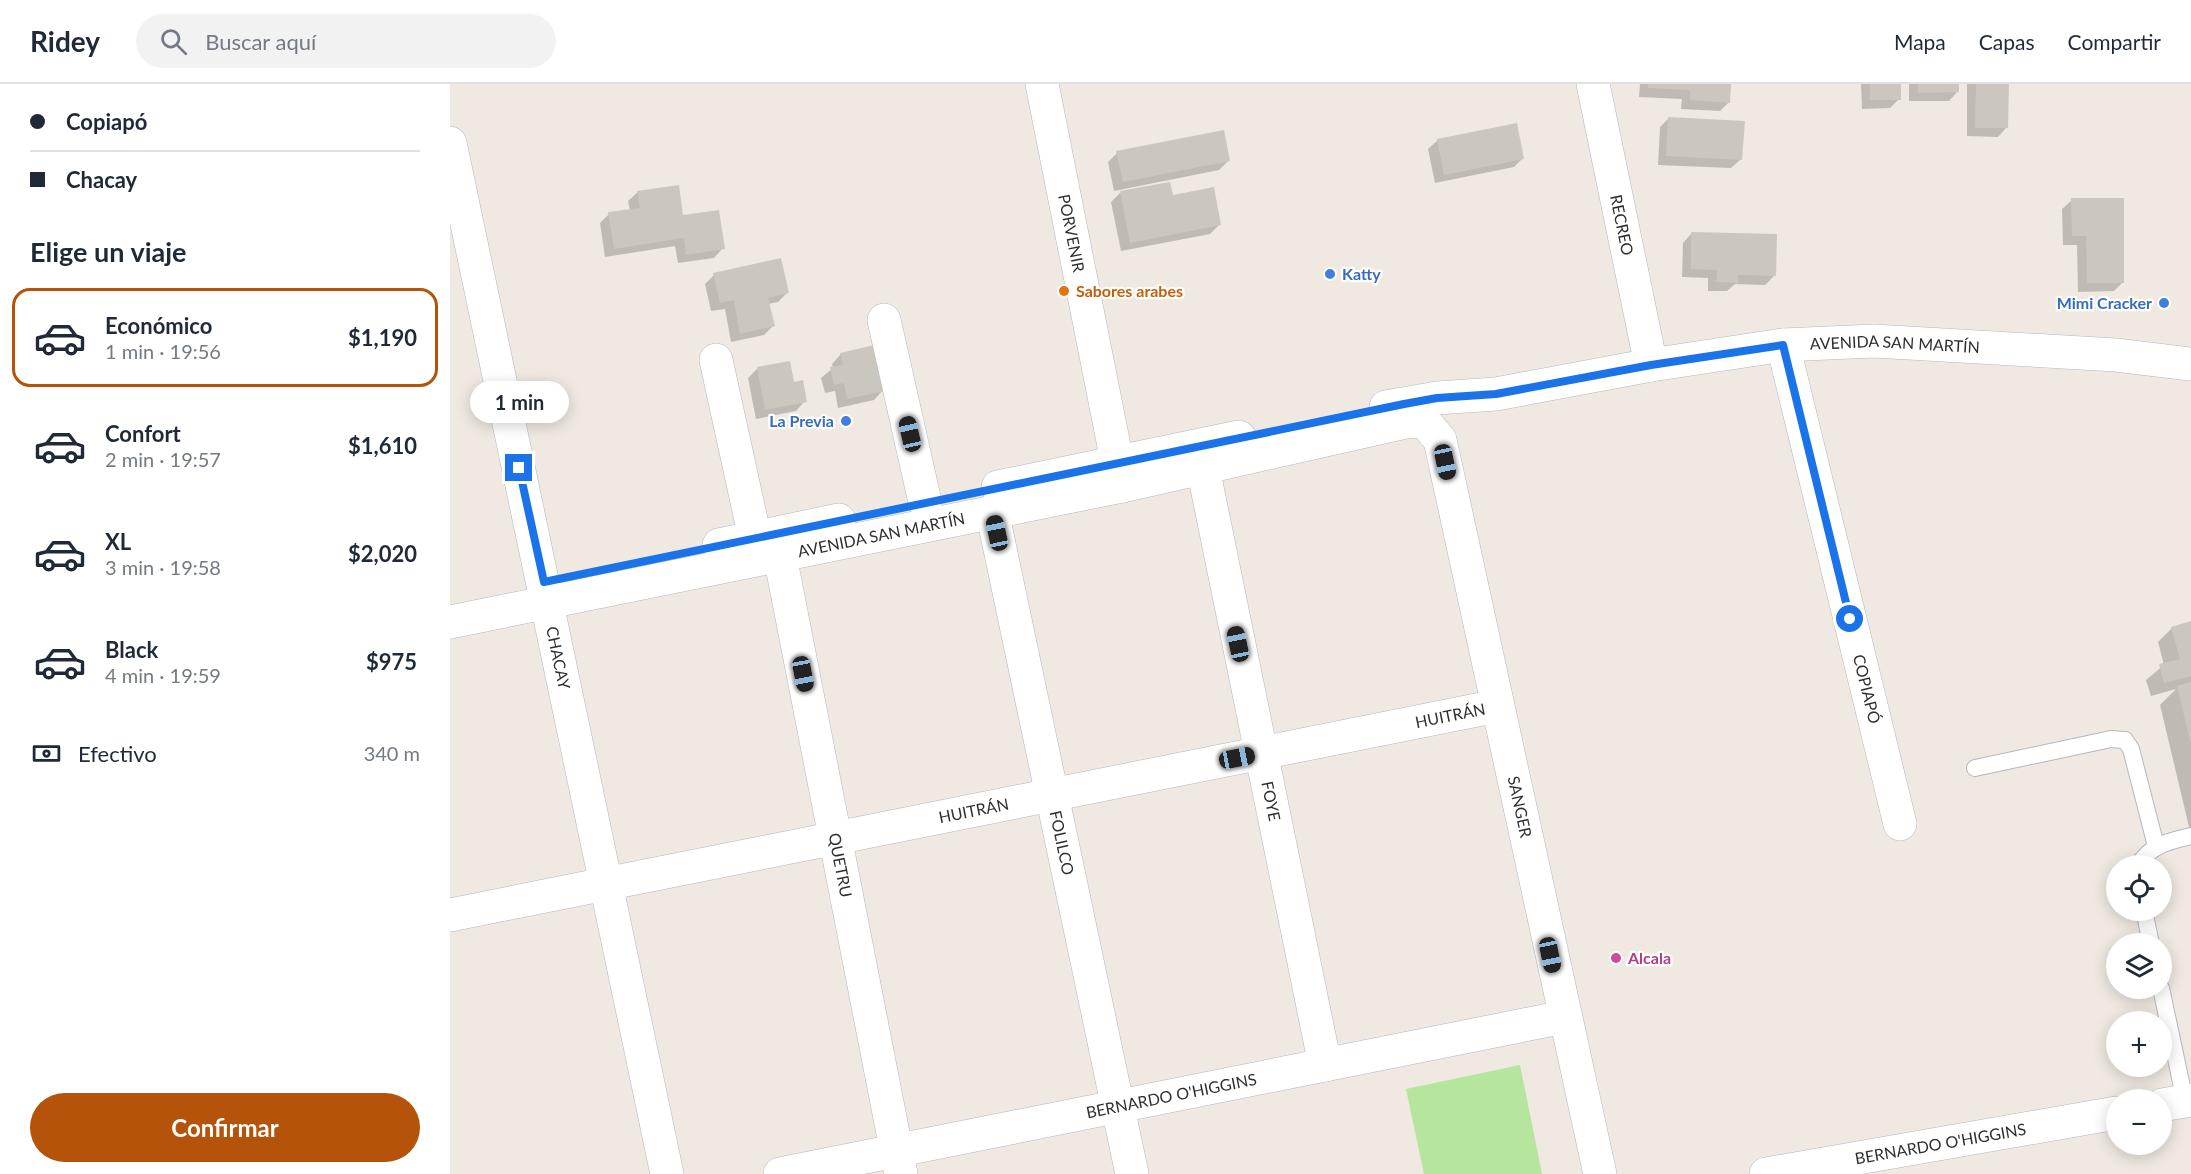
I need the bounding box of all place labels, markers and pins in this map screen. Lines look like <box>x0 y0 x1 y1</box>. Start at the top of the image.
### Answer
place label: Katty <box>1342 264 1381 283</box>
marker: Katty <box>1323 267 1337 281</box>
place label: Sabores arabes <box>1076 281 1183 300</box>
marker: Sabores arabes <box>1057 284 1071 298</box>
place label: Mimi Cracker <box>2057 293 2152 312</box>
marker: Mimi Cracker <box>2157 296 2171 310</box>
place label: La Previa <box>769 411 834 430</box>
marker: La Previa <box>839 414 853 428</box>
place label: Alcala <box>1627 948 1671 967</box>
marker: Alcala <box>1609 951 1623 965</box>

